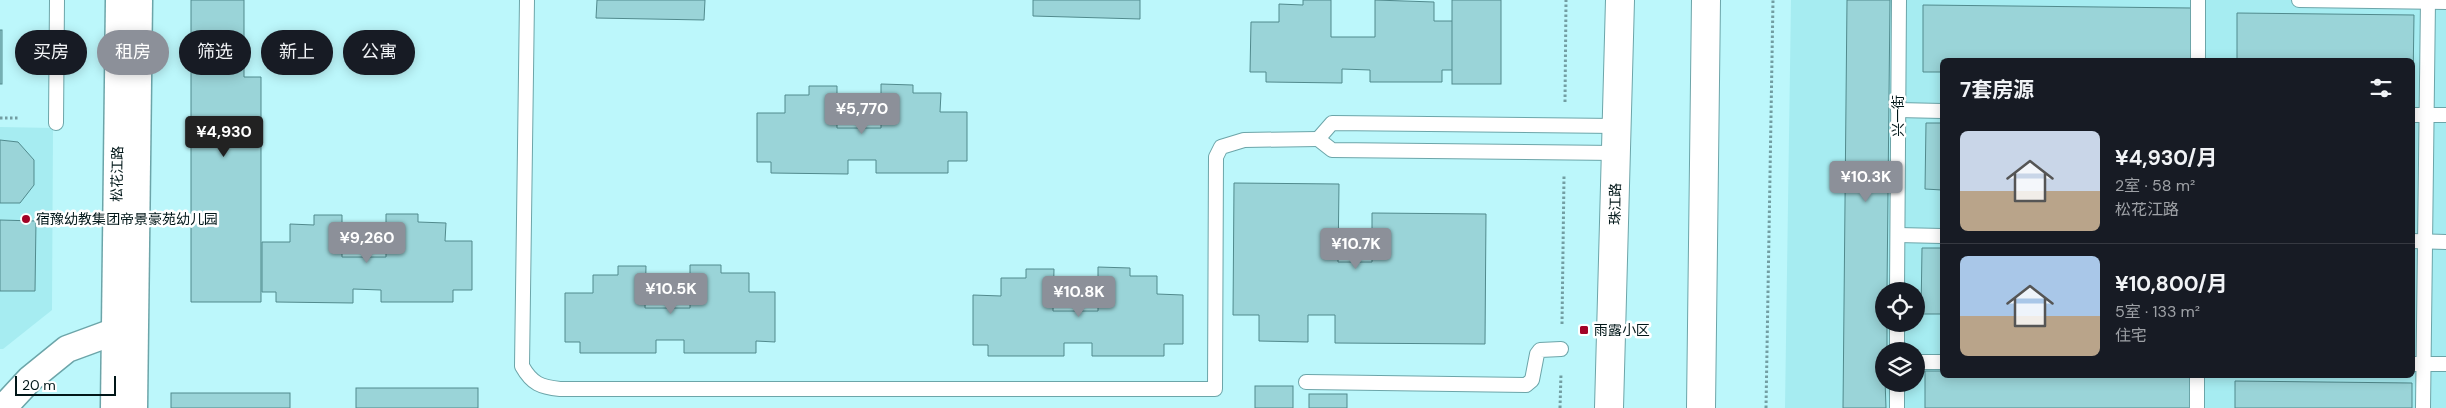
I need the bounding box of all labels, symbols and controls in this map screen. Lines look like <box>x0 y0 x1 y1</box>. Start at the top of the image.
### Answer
chip: 买房 <box>15 30 87 75</box>
chip: 租房 <box>97 30 169 75</box>
chip: 筛选 <box>179 30 251 75</box>
chip: 新上 <box>261 30 333 75</box>
chip: 公寓 <box>343 30 415 75</box>
icon: filters <box>2367 74 2395 102</box>
text: 7套房源 <box>1960 76 2034 104</box>
pin: ¥5,770 <box>821 92 903 135</box>
street label: 兴一街 <box>1889 95 1907 137</box>
text: ¥5,770 <box>836 98 888 119</box>
pin: ¥4,930 <box>183 116 265 158</box>
text: ¥4,930 <box>196 121 252 142</box>
text: ¥4,930/月 <box>2115 144 2217 172</box>
street label: 松花江路 <box>108 146 126 202</box>
icon: home <box>2000 151 2060 211</box>
pin: ¥10.3K <box>1825 160 1907 203</box>
text: ¥10.3K <box>1841 166 1891 187</box>
text: 2室 · 58 m² <box>2115 175 2195 196</box>
street label: 珠江路 <box>1606 183 1624 225</box>
text: 松花江路 <box>2115 199 2179 220</box>
place label: 宿豫幼教集团帝景豪苑幼儿园 <box>36 210 218 228</box>
marker: 宿豫幼教集团帝景豪苑幼儿园 <box>20 213 32 225</box>
pin: ¥9,260 <box>326 222 408 264</box>
text: ¥9,260 <box>339 227 395 248</box>
pin: ¥10.7K <box>1315 228 1397 270</box>
text: ¥10.7K <box>1331 233 1381 254</box>
text: ¥10,800/月 <box>2115 270 2228 298</box>
pin: ¥10.5K <box>630 272 712 315</box>
pin: ¥10.8K <box>1038 276 1120 318</box>
icon: home <box>2000 276 2060 336</box>
text: ¥10.5K <box>645 278 697 299</box>
text: ¥10.8K <box>1053 281 1105 302</box>
map controls <box>1875 282 1925 392</box>
button: locate <box>1875 282 1925 332</box>
text: 5室 · 133 m² <box>2115 301 2200 322</box>
place label: 雨露小区 <box>1594 321 1650 339</box>
marker: 雨露小区 <box>1578 324 1590 336</box>
text: 住宅 <box>2115 325 2147 346</box>
button: layers <box>1875 342 1925 392</box>
scale bar <box>15 373 116 396</box>
text: 20 m <box>22 376 56 394</box>

